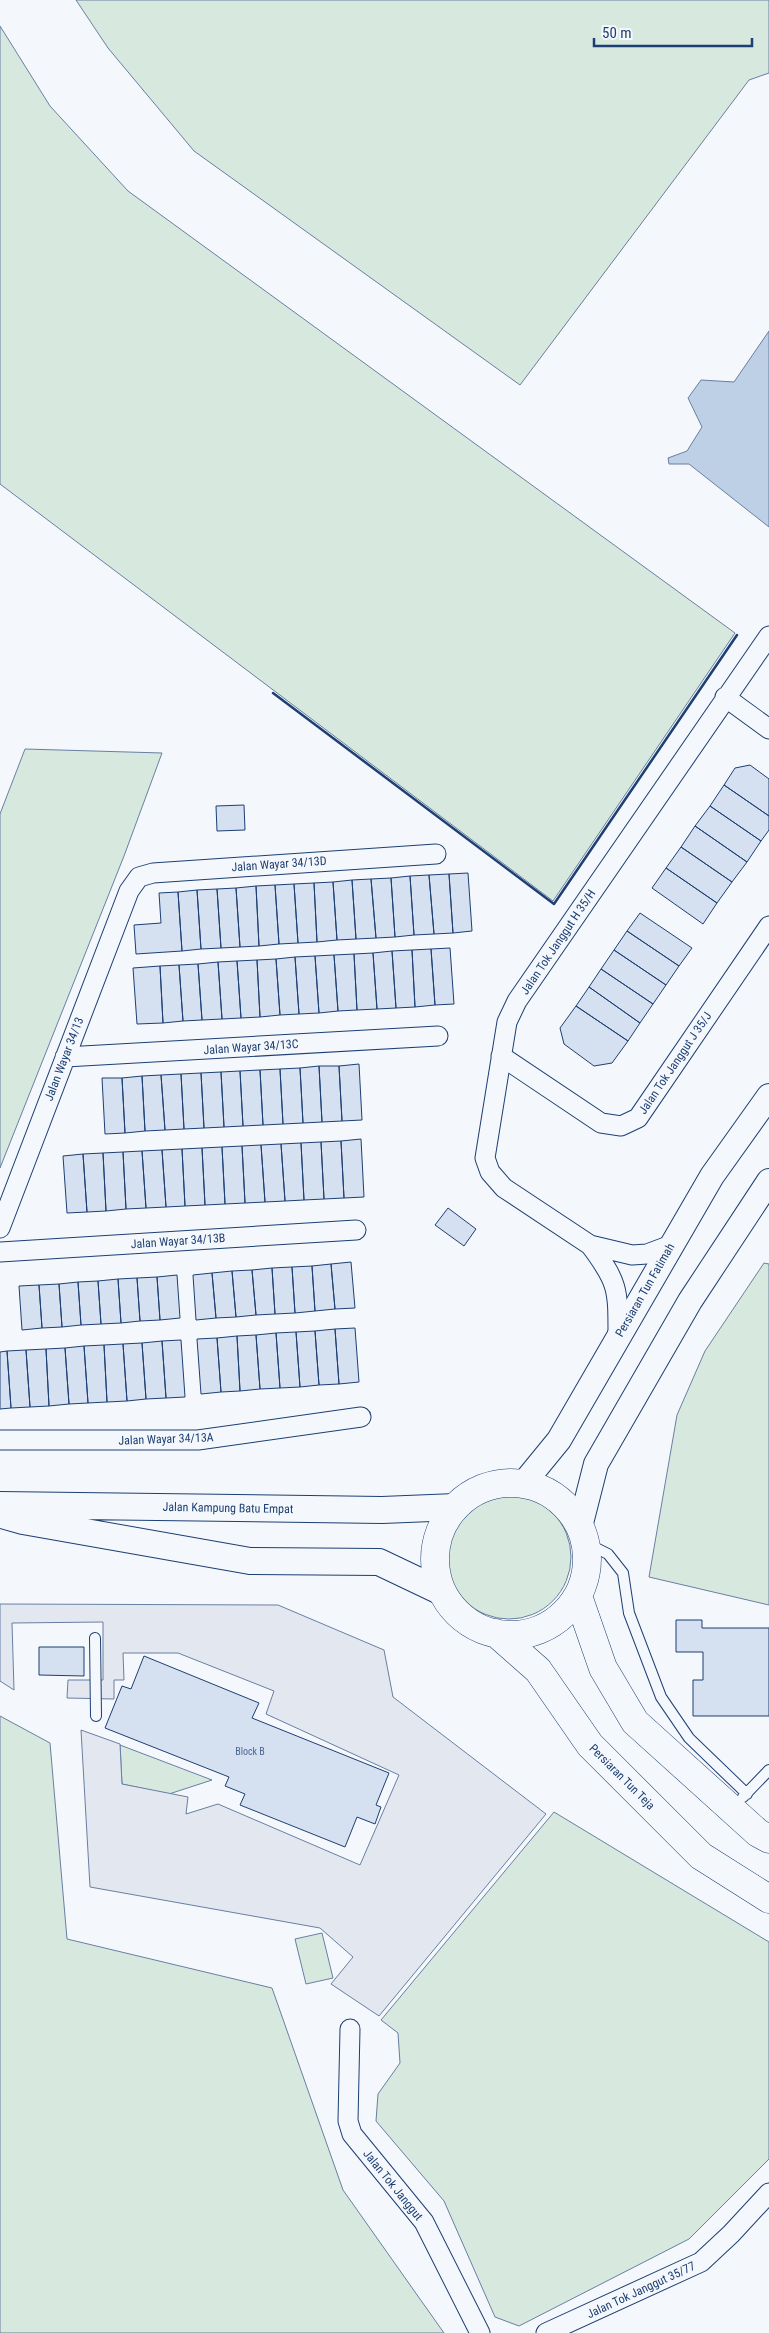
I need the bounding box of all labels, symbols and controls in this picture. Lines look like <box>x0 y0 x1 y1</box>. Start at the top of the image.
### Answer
scale bar <box>594 15 752 47</box>
text: 50 m <box>602 24 632 42</box>
street label: Jalan Wayar 34/13D <box>231 854 327 874</box>
street label: Jalan Tok Janggut H 35/H <box>518 887 598 997</box>
street label: Jalan Tok Janggut J 35/J <box>636 1009 714 1117</box>
street label: Jalan Wayar 34/13 <box>42 1015 86 1103</box>
street label: Jalan Wayar 34/13C <box>203 1037 299 1057</box>
street label: Jalan Wayar 34/13B <box>130 1231 226 1251</box>
street label: Persiaran Tun Fatimah <box>613 1241 678 1339</box>
street label: Jalan Wayar 34/13A <box>118 1430 214 1448</box>
street label: Jalan Kampung Batu Empat <box>162 1500 294 1516</box>
street label: Persiaran Tun Teja <box>586 1741 658 1813</box>
house number: Block B <box>235 1746 265 1757</box>
street label: Jalan Tok Janggut <box>360 2147 426 2223</box>
street label: Jalan Tok Janggut 35/77 <box>585 2259 697 2321</box>

